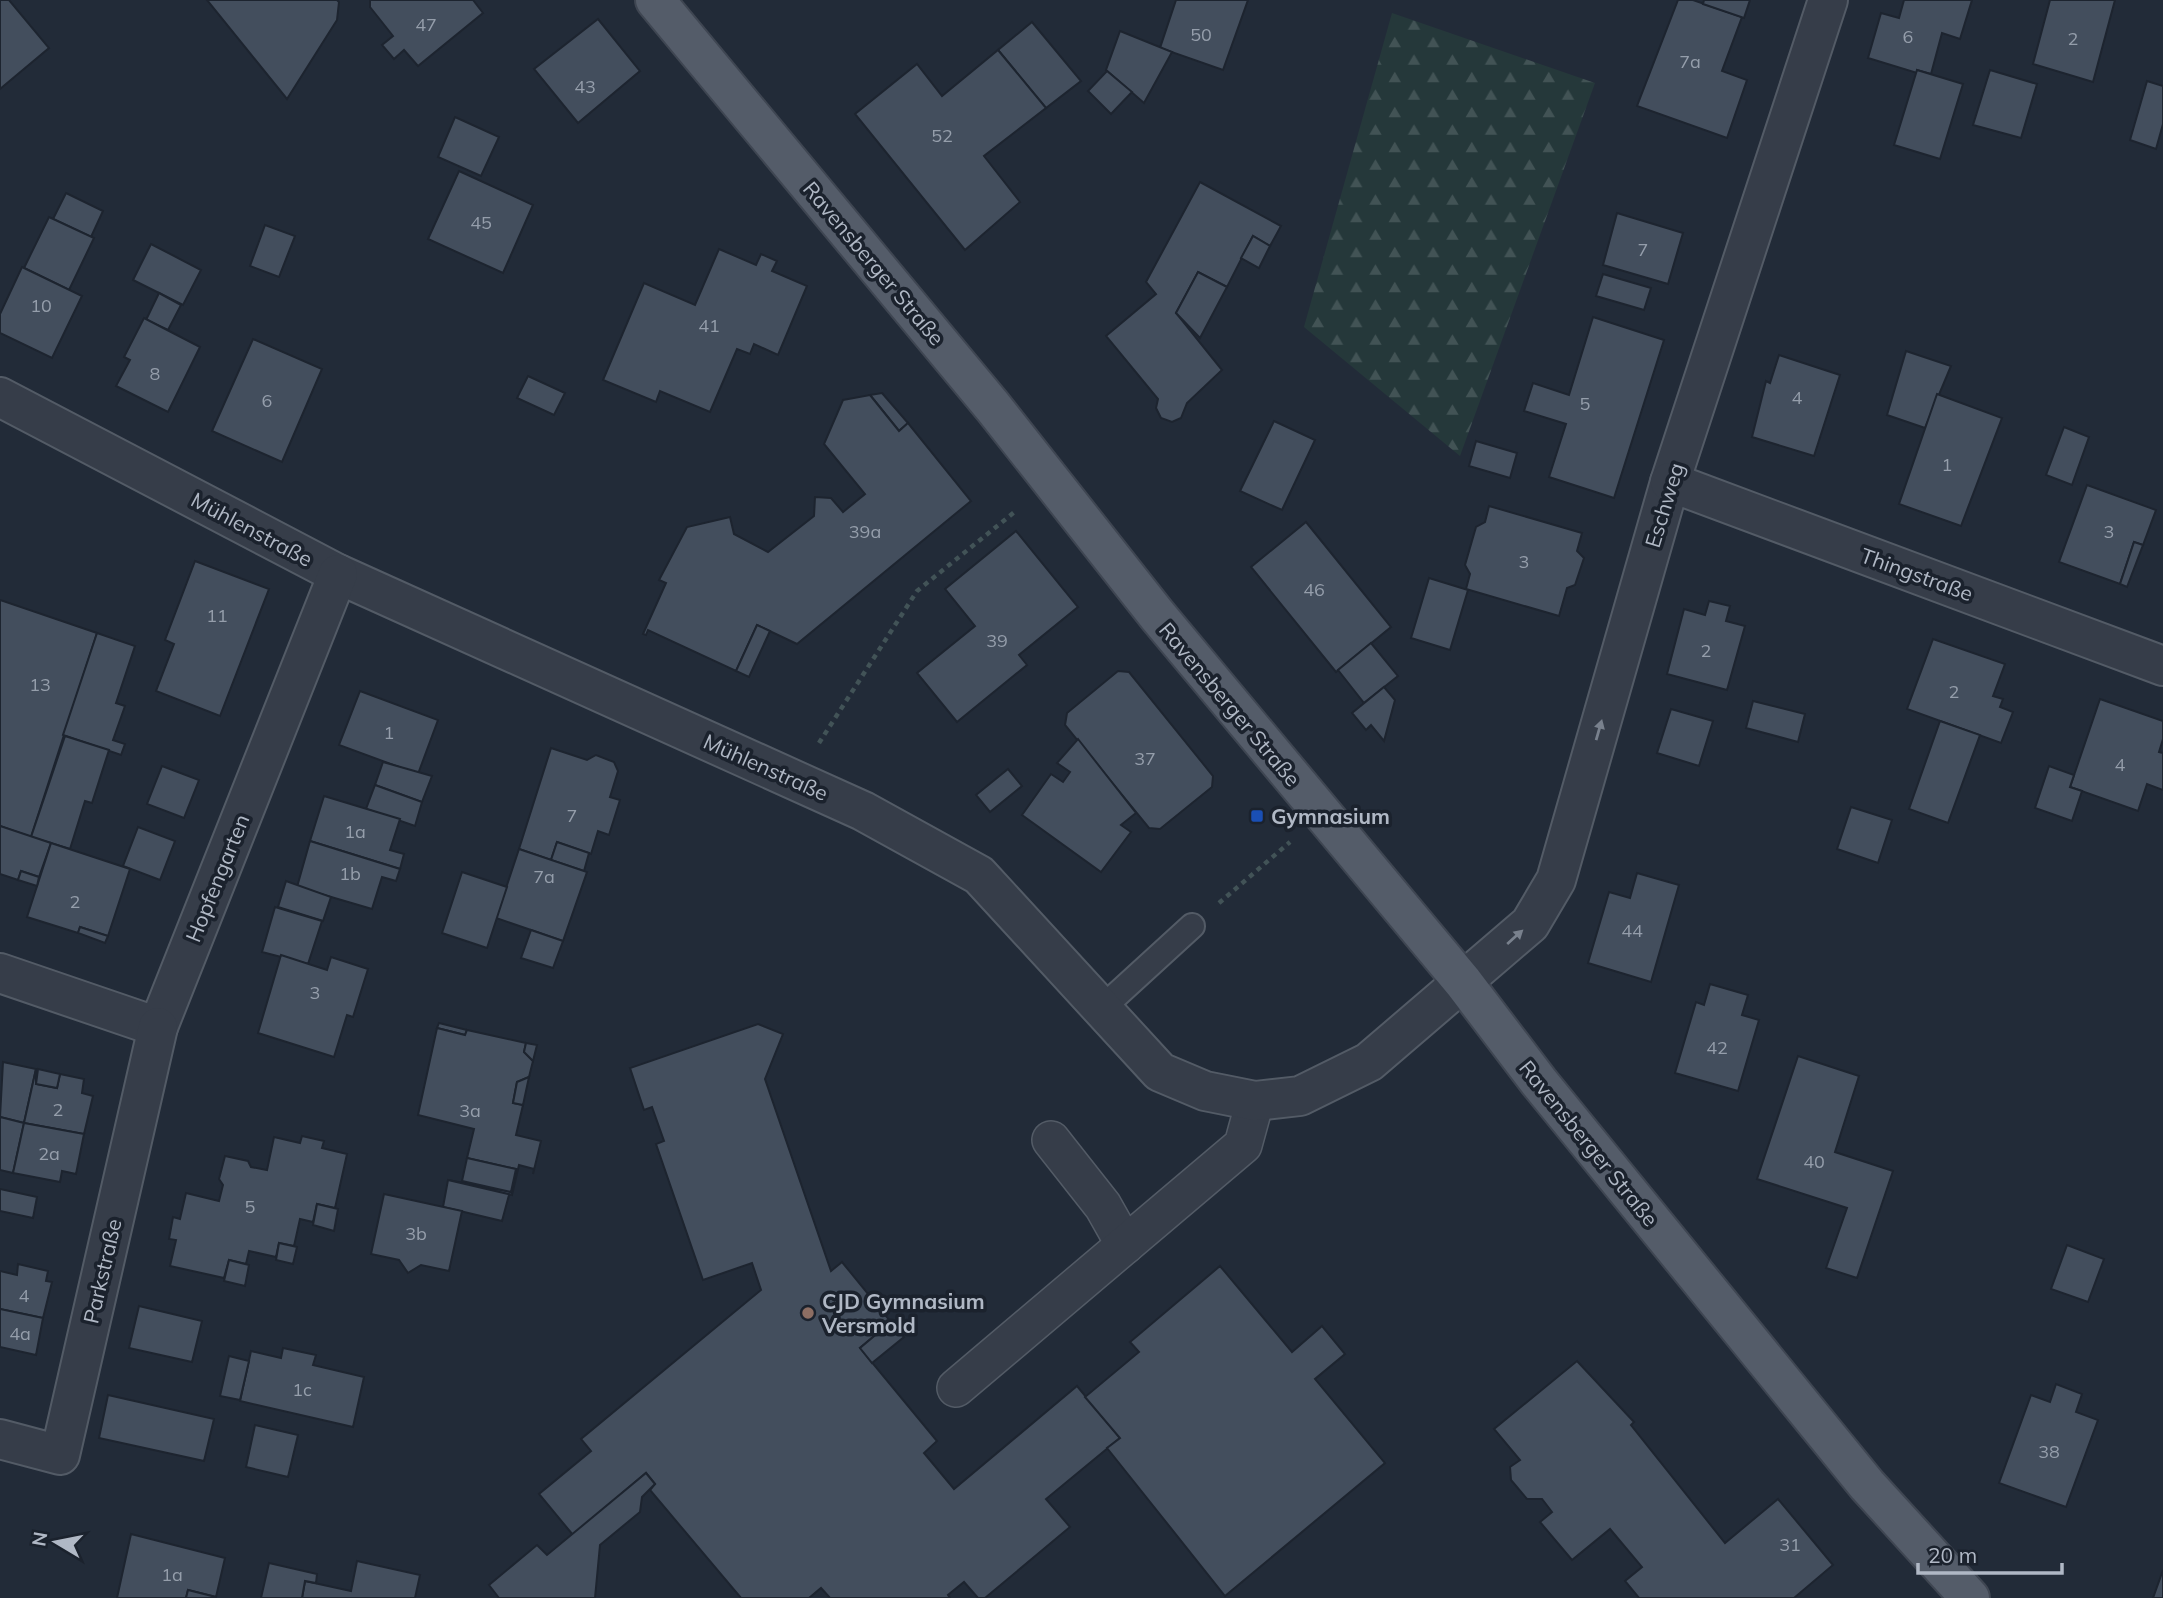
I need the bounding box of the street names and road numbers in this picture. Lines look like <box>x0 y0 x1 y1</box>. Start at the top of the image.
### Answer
street label: Ravensberger Straße <box>798 176 950 350</box>
street label: Eschweg <box>1639 459 1689 551</box>
street label: Mühlenstraße <box>187 486 317 572</box>
street label: Thingstraße <box>1857 542 1977 606</box>
street label: Ravensberger Straße <box>1154 617 1306 791</box>
street label: Mühlenstraße <box>700 728 832 806</box>
street label: Hopfengarten <box>180 810 254 946</box>
street label: Ravensberger Straße <box>1514 1055 1664 1231</box>
street label: Parkstraße <box>77 1216 127 1326</box>

